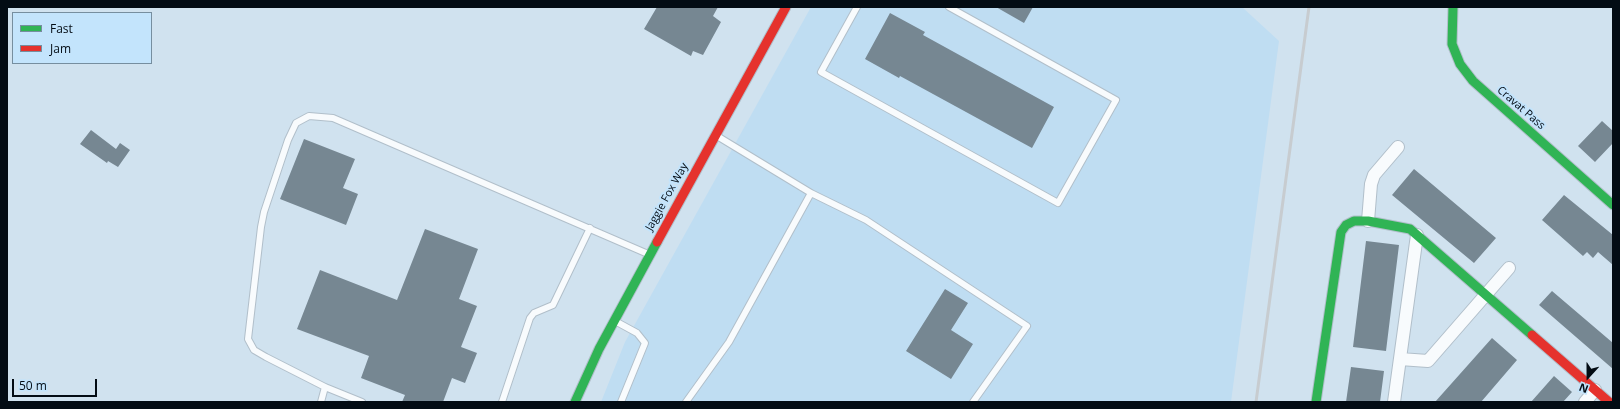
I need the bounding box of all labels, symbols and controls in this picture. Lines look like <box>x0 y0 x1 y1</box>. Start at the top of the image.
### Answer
legend <box>12 12 152 64</box>
text: Fast <box>50 20 73 37</box>
text: Jam <box>50 40 71 57</box>
street label: Cravat Pass <box>1494 84 1548 132</box>
street label: Jaggie Fox Way <box>643 161 691 233</box>
north arrow <box>1568 357 1608 397</box>
scale bar <box>14 371 99 397</box>
text: 50 m <box>19 377 47 394</box>
text: N <box>1577 380 1590 397</box>

